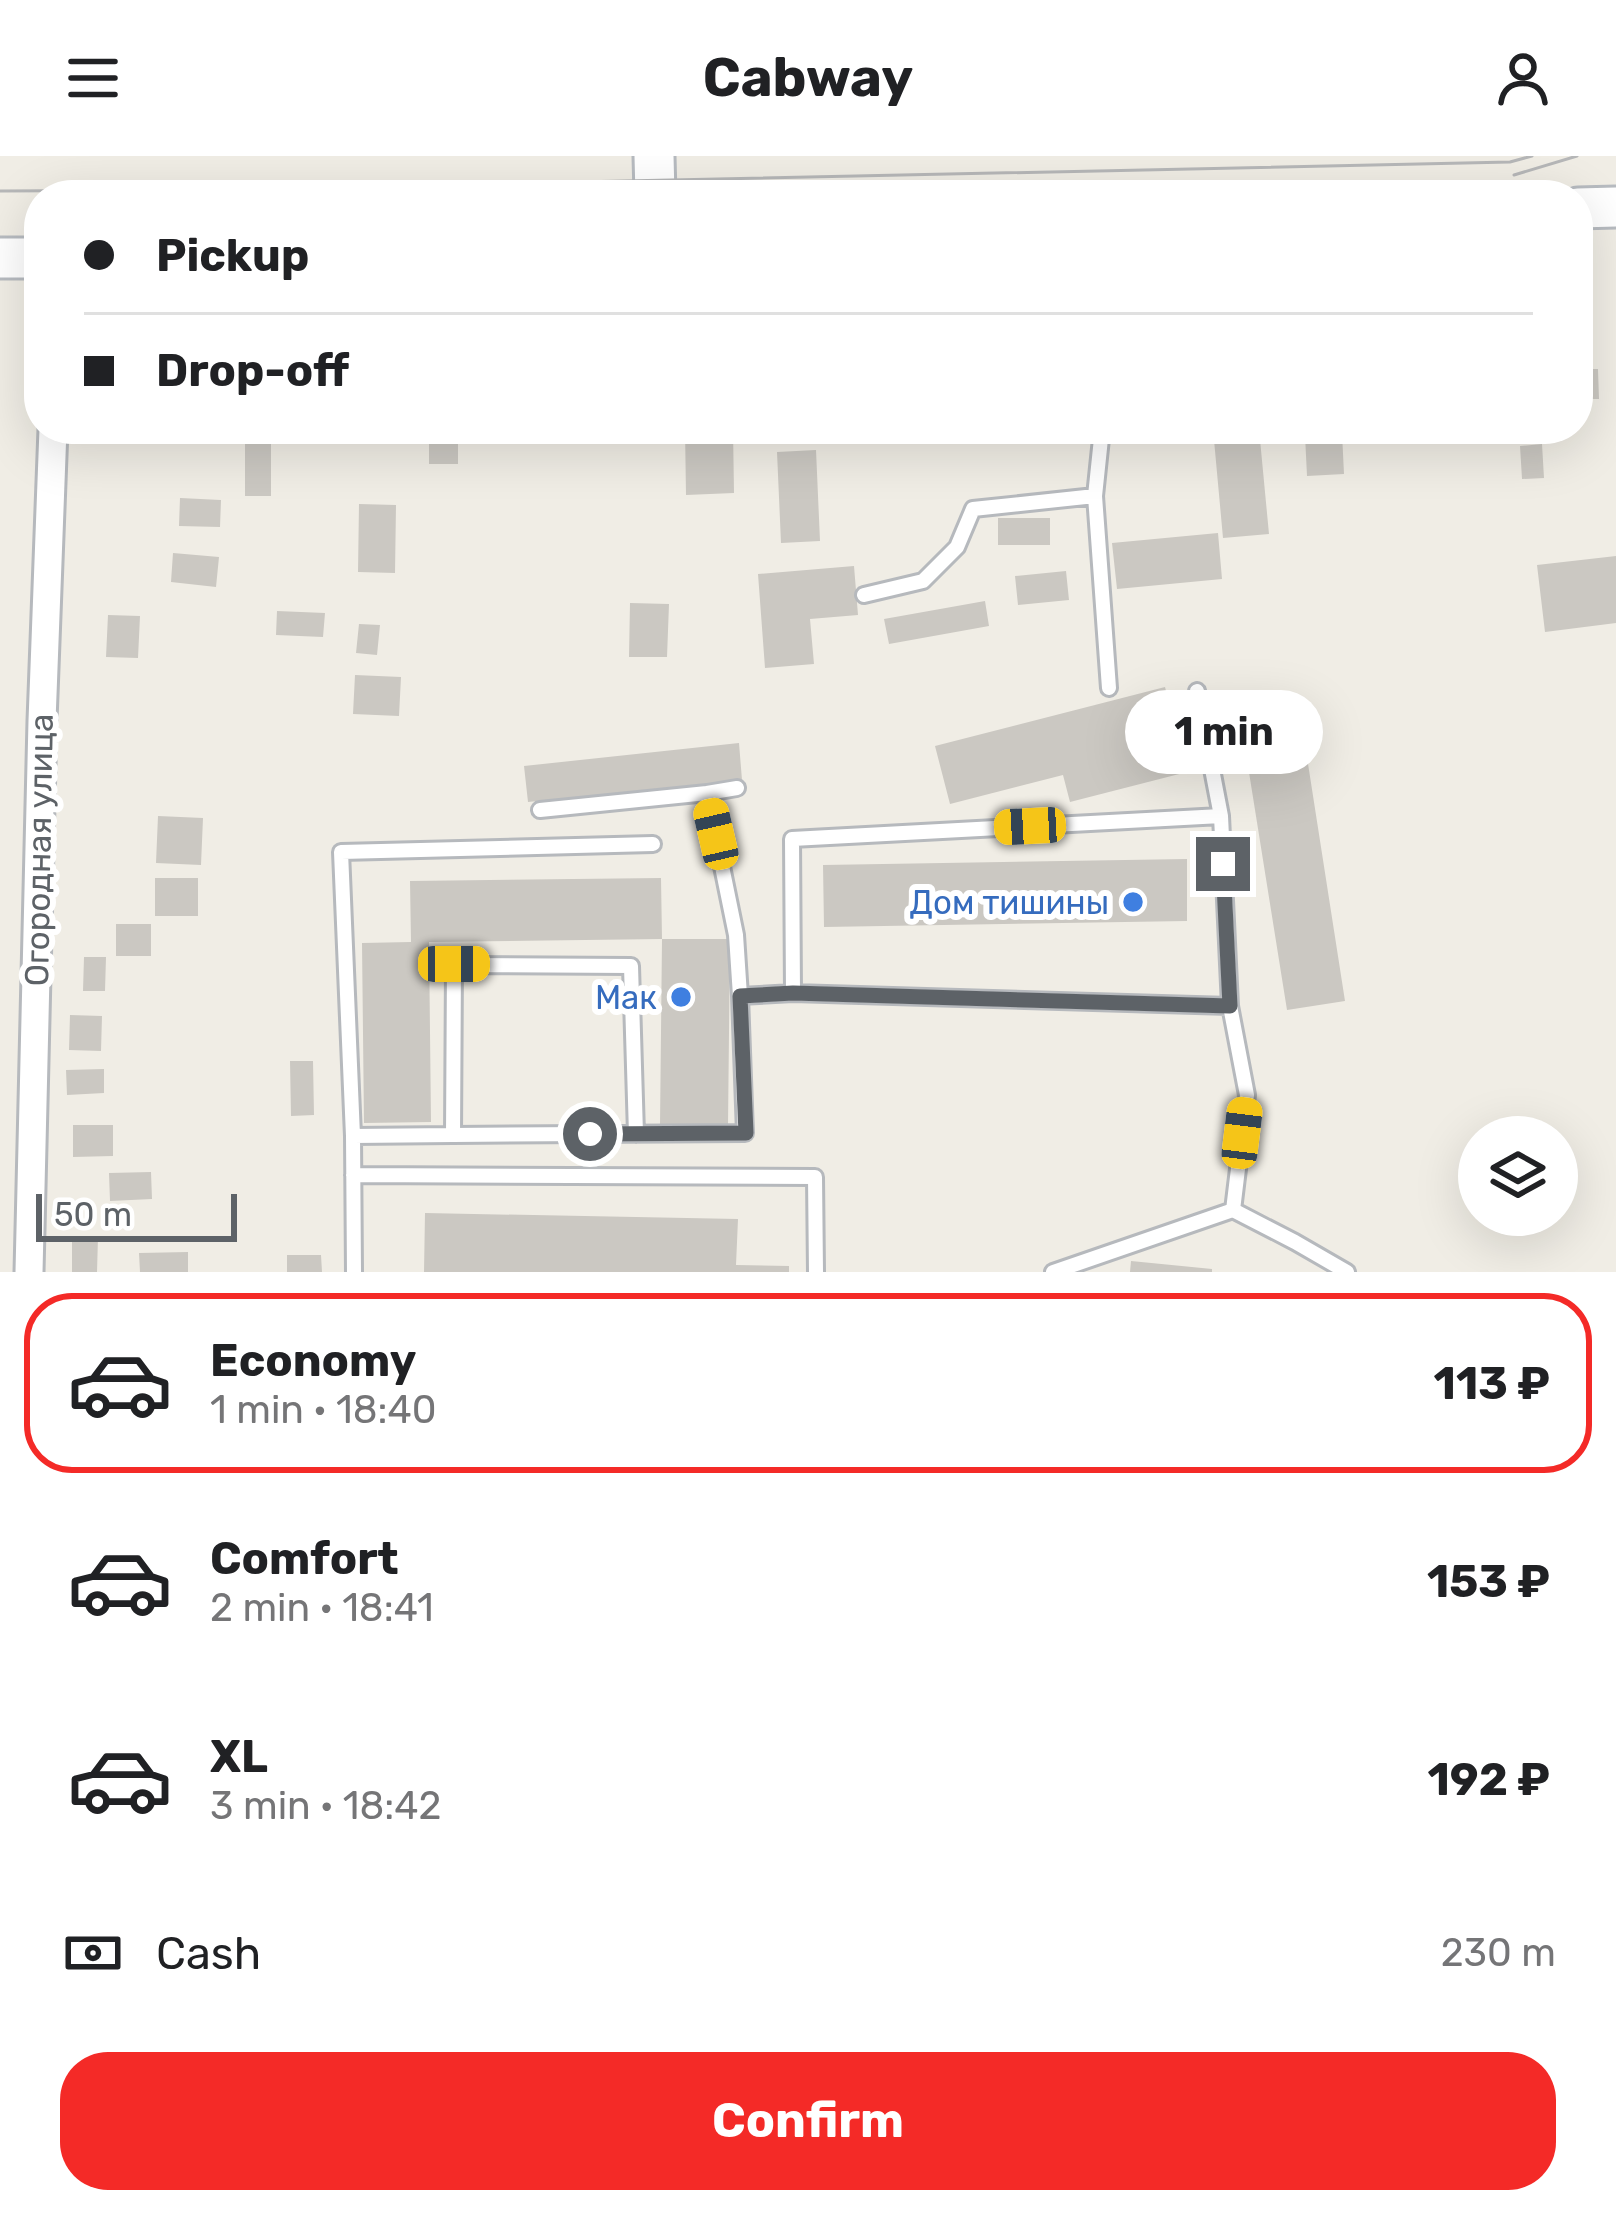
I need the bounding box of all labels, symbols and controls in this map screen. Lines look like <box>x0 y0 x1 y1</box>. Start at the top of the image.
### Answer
icon: menu <box>60 45 126 111</box>
icon: person <box>1490 45 1556 111</box>
text: Cabway <box>703 46 913 110</box>
text: Pickup <box>156 229 309 282</box>
text: Drop-off <box>156 344 349 397</box>
callout: 1 min <box>1124 690 1322 774</box>
text: 1 min <box>1174 709 1274 755</box>
street label: Огородная улица <box>17 713 61 987</box>
car <box>690 795 742 873</box>
car <box>993 806 1067 846</box>
route end <box>1196 837 1250 891</box>
place label: Дом тишины <box>910 883 1109 922</box>
marker: Дом тишины <box>1120 889 1146 915</box>
car <box>418 946 490 982</box>
place label: Мак <box>595 978 657 1017</box>
marker: Мак <box>668 984 694 1010</box>
car <box>1220 1095 1264 1171</box>
route start <box>563 1107 617 1161</box>
map controls <box>1458 1116 1578 1236</box>
button: layers <box>1458 1116 1578 1236</box>
scale bar <box>36 1188 237 1241</box>
text: 50 m <box>54 1195 132 1234</box>
icon: car <box>66 1329 174 1437</box>
text: Economy <box>210 1334 416 1387</box>
text: 113 ₽ <box>1434 1357 1550 1410</box>
text: 1 min · 18:40 <box>210 1387 436 1433</box>
icon: car <box>66 1527 174 1635</box>
text: Comfort <box>210 1532 399 1585</box>
text: 153 ₽ <box>1427 1555 1550 1608</box>
text: 2 min · 18:41 <box>210 1585 434 1631</box>
icon: car <box>66 1725 174 1833</box>
text: XL <box>210 1730 268 1783</box>
text: 192 ₽ <box>1428 1753 1550 1806</box>
text: 3 min · 18:42 <box>210 1783 441 1829</box>
icon: cash <box>60 1920 126 1986</box>
text: Cash <box>156 1927 261 1980</box>
text: 230 m <box>1441 1930 1556 1976</box>
button: Confirm <box>60 2052 1556 2190</box>

